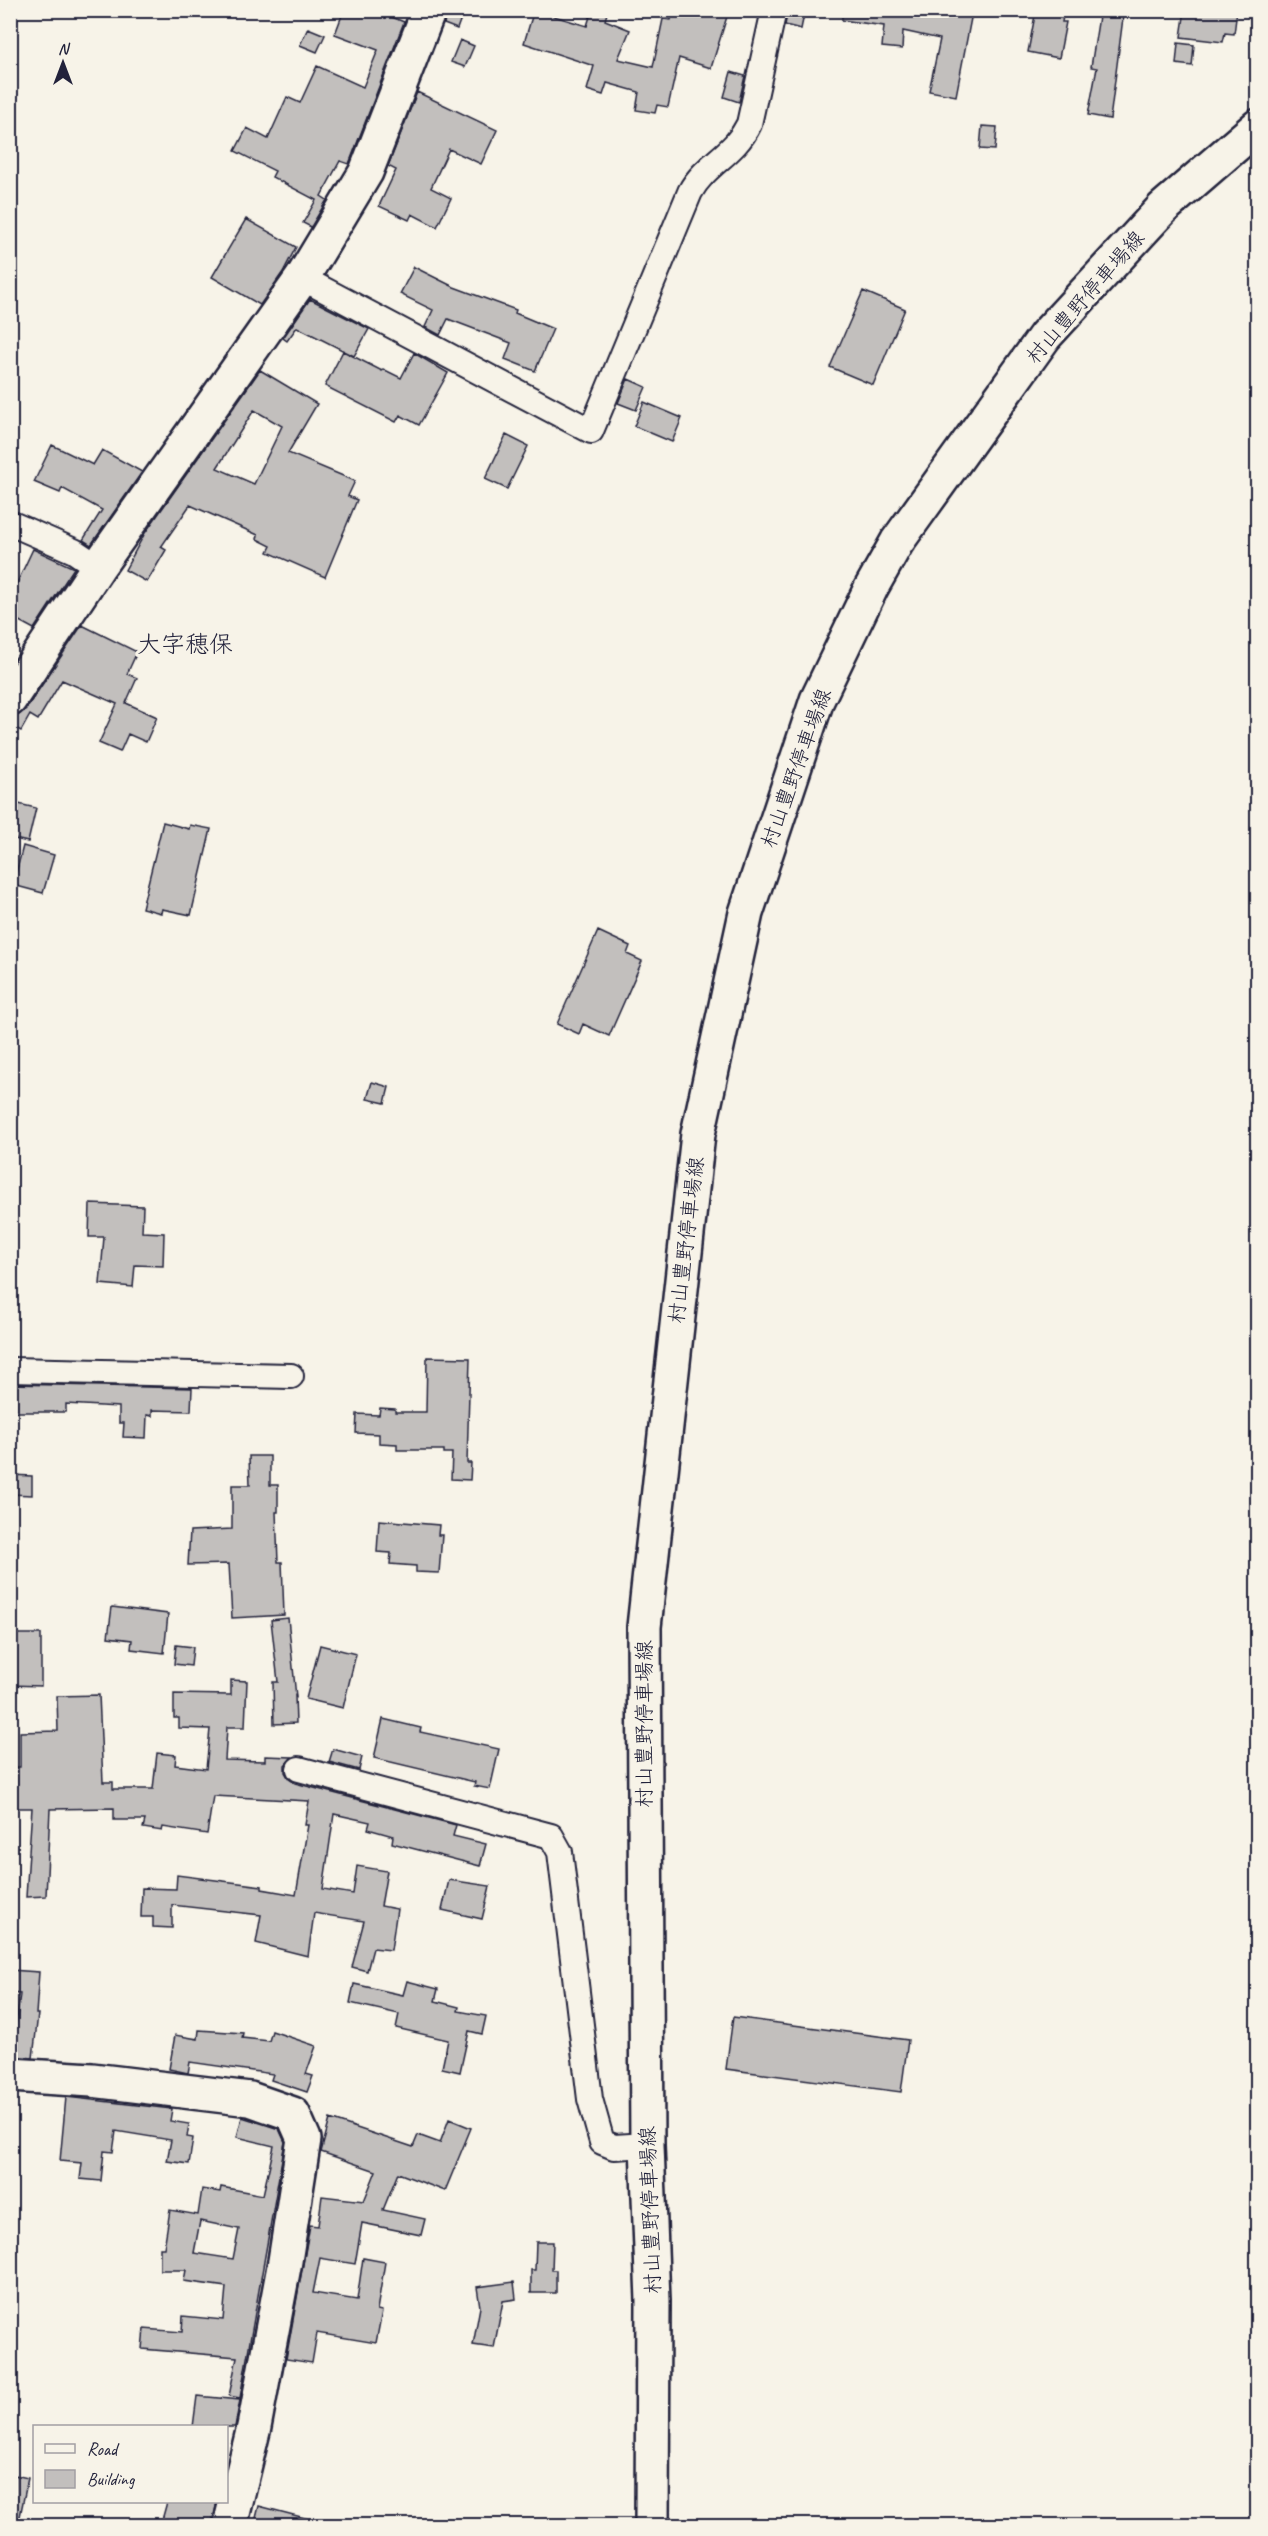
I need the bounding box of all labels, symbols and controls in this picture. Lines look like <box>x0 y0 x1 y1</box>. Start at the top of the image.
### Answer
north arrow <box>33 33 93 93</box>
text: N <box>58 39 71 59</box>
street label: 村山豊野停車場線 <box>1020 225 1150 369</box>
district label: 大字穂保 <box>137 629 233 659</box>
street label: 村山豊野停車場線 <box>755 685 837 851</box>
street label: 村山豊野停車場線 <box>663 1155 709 1325</box>
street label: 村山豊野停車場線 <box>631 1640 657 1808</box>
street label: 村山豊野停車場線 <box>634 2126 666 2294</box>
legend <box>33 2425 228 2503</box>
text: Road <box>87 2438 120 2460</box>
text: Building <box>87 2468 136 2490</box>

